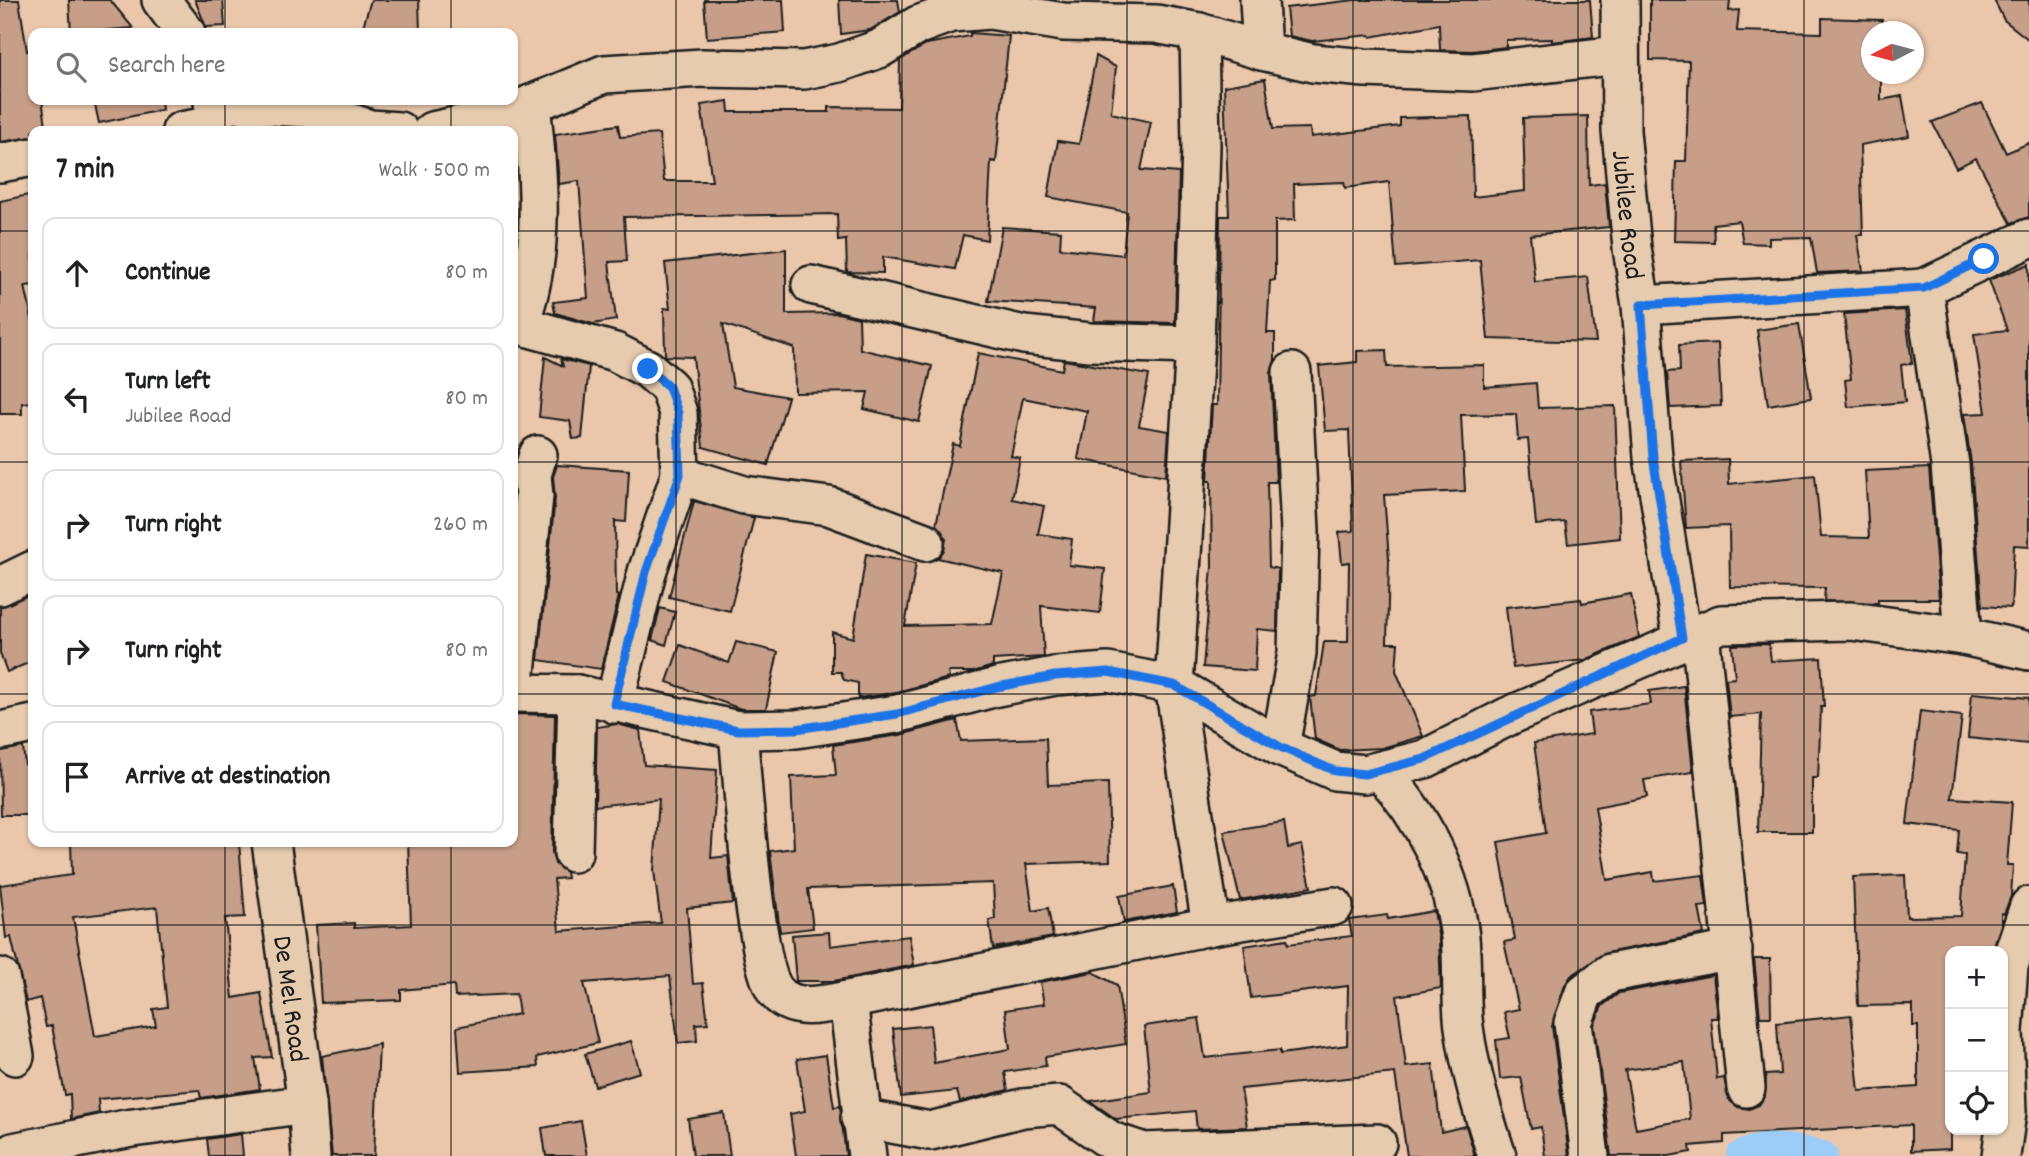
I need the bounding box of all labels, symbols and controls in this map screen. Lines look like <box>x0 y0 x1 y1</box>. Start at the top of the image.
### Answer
north arrow <box>1861 21 1924 84</box>
search box <box>28 28 518 105</box>
icon: search <box>52 48 90 86</box>
text: Search here <box>108 48 226 85</box>
street label: Jubilee Road <box>1598 149 1652 283</box>
text: 7 min <box>56 150 114 193</box>
text: Walk · 500 m <box>379 155 490 188</box>
route start <box>1968 243 1999 274</box>
icon: ahead <box>58 254 96 292</box>
text: Continue <box>125 255 210 292</box>
text: 80 m <box>445 257 488 290</box>
route end <box>632 353 663 384</box>
text: Turn left <box>125 364 211 401</box>
icon: left <box>58 380 96 418</box>
text: 80 m <box>445 383 488 416</box>
text: Jubilee Road <box>125 401 231 434</box>
icon: right <box>58 506 96 544</box>
text: Turn right <box>125 507 222 544</box>
text: 260 m <box>433 509 488 542</box>
icon: right <box>58 632 96 670</box>
text: Turn right <box>125 633 222 670</box>
text: 80 m <box>445 635 488 668</box>
icon: arrive <box>58 758 96 796</box>
text: Arrive at destination <box>125 759 330 796</box>
street label: De Mel Road <box>259 933 316 1065</box>
map controls <box>1945 946 2008 1135</box>
button: + <box>1945 946 2008 1009</box>
button: − <box>1945 1009 2008 1072</box>
button: locate <box>1945 1072 2008 1135</box>

